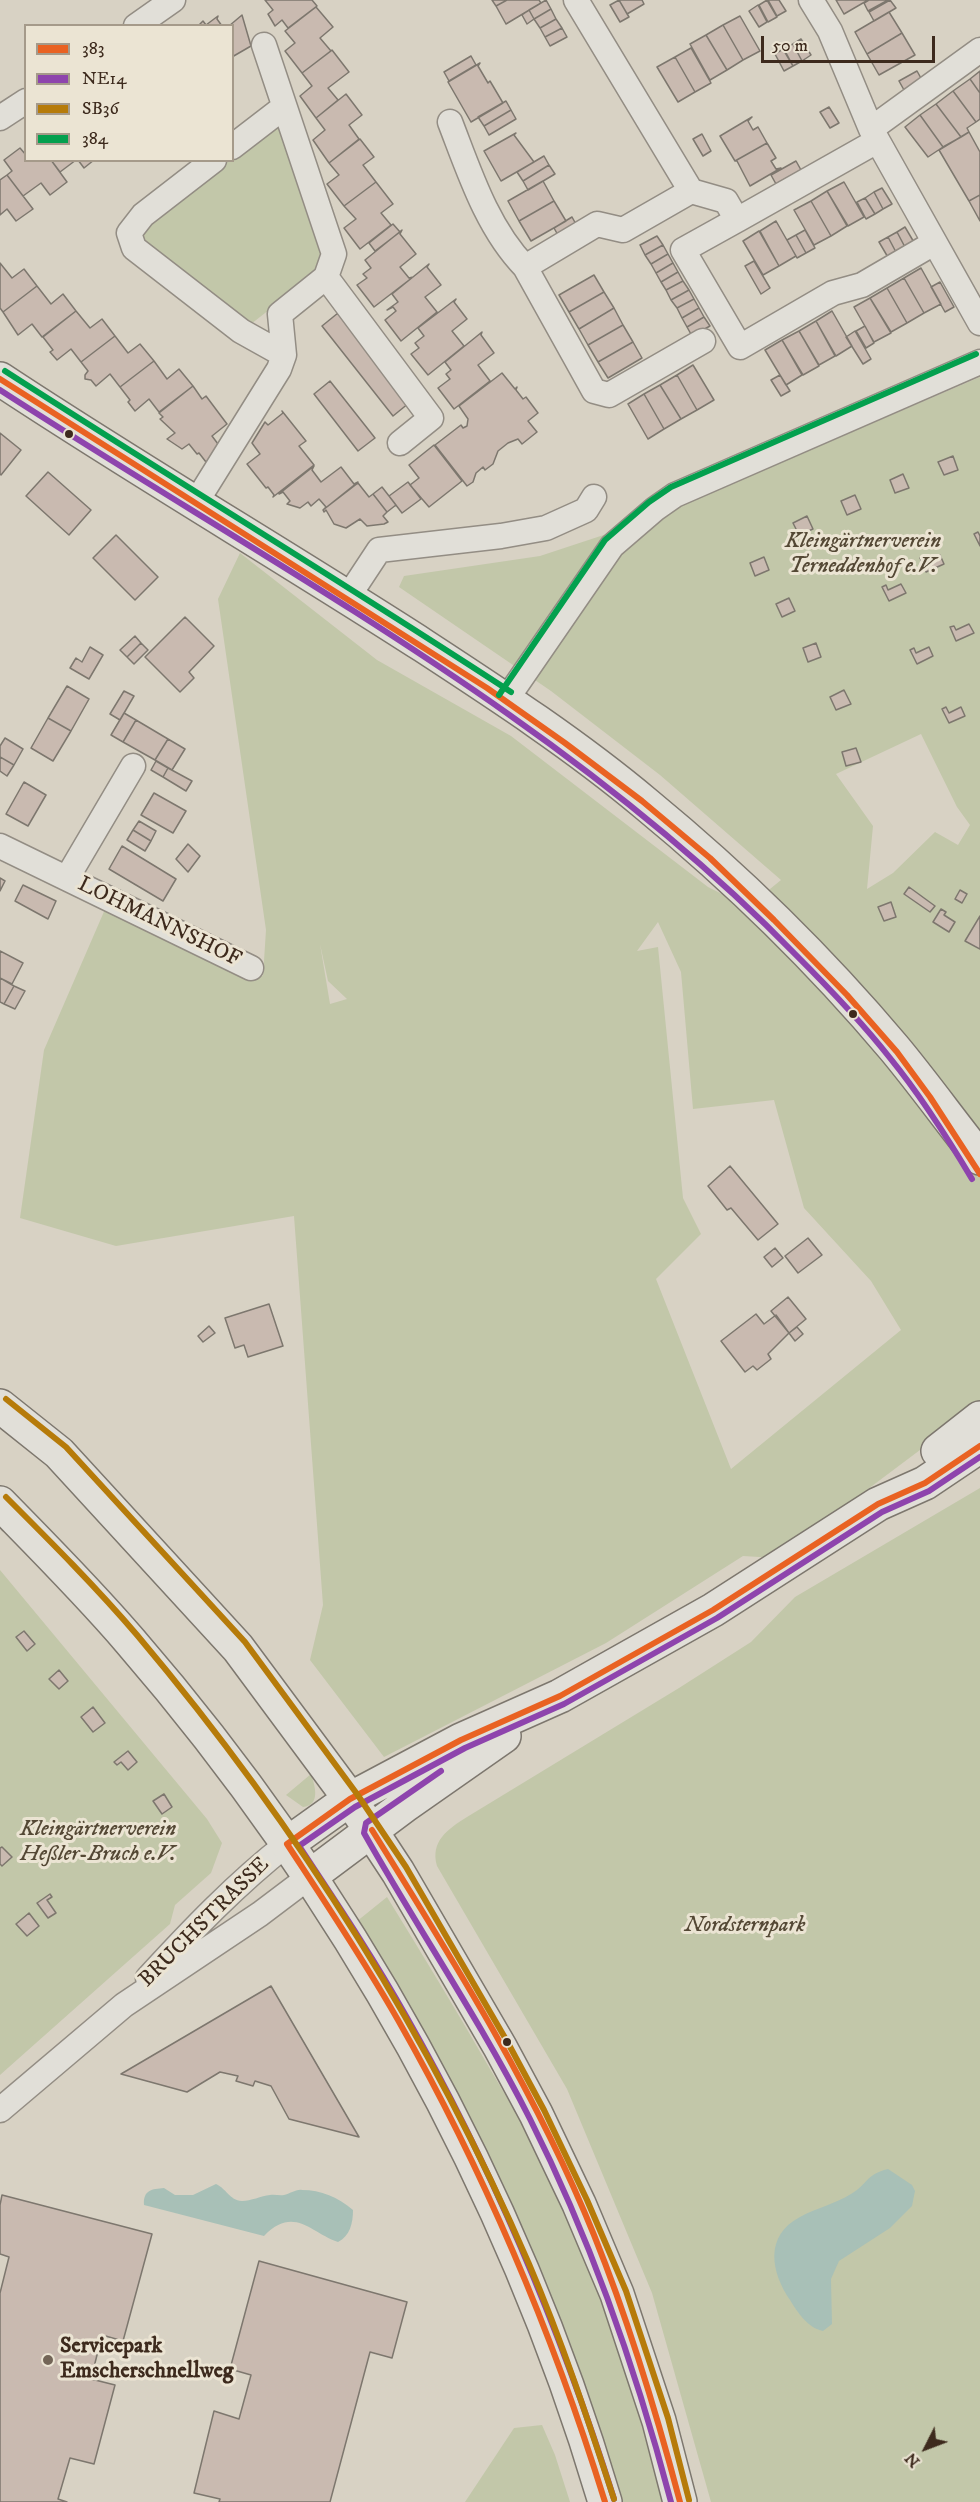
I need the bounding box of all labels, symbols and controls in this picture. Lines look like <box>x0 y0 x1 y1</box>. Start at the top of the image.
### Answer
legend <box>24 24 234 162</box>
scale bar <box>764 24 938 62</box>
text: 50 m <box>772 35 808 57</box>
text: 383 <box>82 38 104 60</box>
text: NE14 <box>82 68 127 90</box>
text: SB36 <box>82 98 119 120</box>
text: 384 <box>82 128 108 150</box>
unlabelled marker <box>63 428 75 440</box>
park label: Kleingärtnerverein Terneddenhof e.V. <box>785 529 941 580</box>
street label: LOHMANNSHOF <box>73 872 245 974</box>
unlabelled marker <box>847 1008 859 1020</box>
park label: Kleingärtnerverein Heßler-Bruch e.V. <box>20 1817 176 1868</box>
street label: BRUCHSTRASSE <box>134 1852 276 1994</box>
park label: Nordsternpark <box>685 1913 805 1939</box>
unlabelled marker <box>501 2036 513 2048</box>
place label: Servicepark Emscherschnellweg <box>60 2334 233 2386</box>
marker: Servicepark Emscherschnellweg <box>41 2353 55 2367</box>
north arrow <box>896 2418 956 2478</box>
text: N <box>901 2448 924 2472</box>

